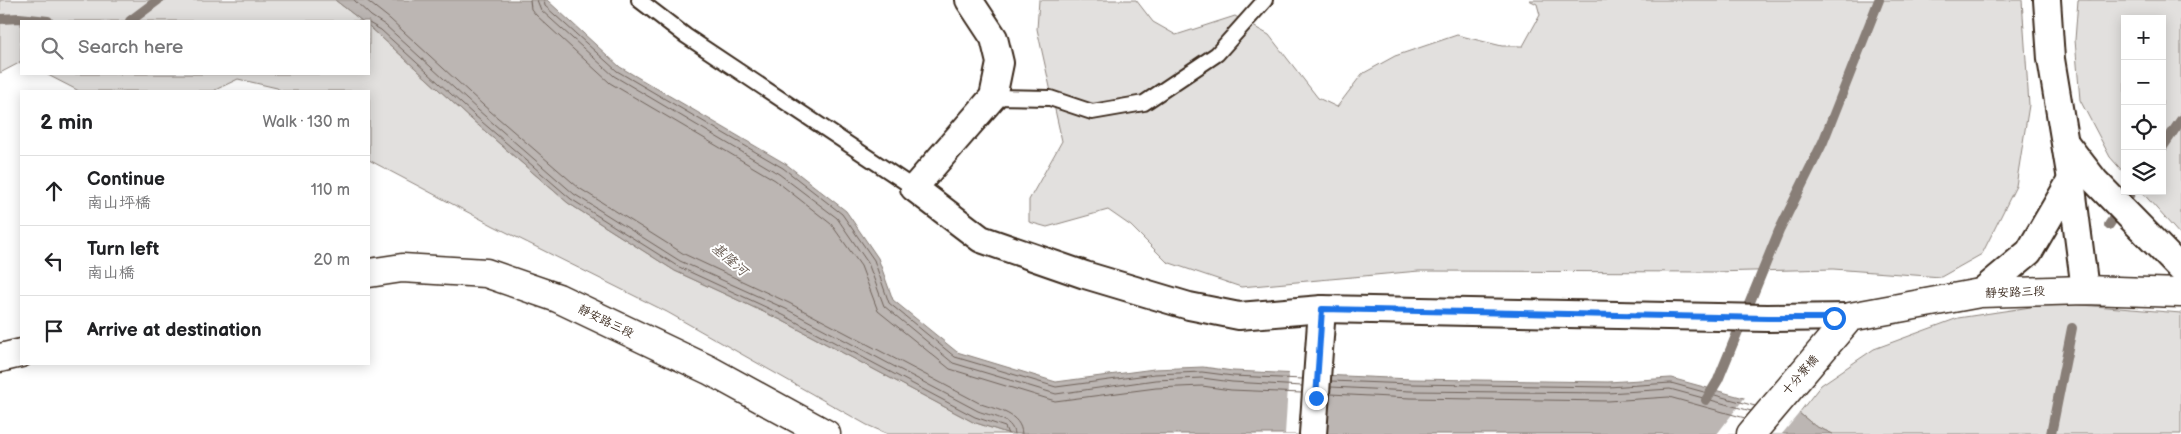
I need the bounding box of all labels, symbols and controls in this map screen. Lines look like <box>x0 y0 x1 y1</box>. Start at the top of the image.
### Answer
map controls <box>2121 15 2166 195</box>
button: + <box>2121 15 2166 60</box>
search box <box>20 20 370 75</box>
icon: search <box>38 34 66 62</box>
text: Search here <box>78 36 183 59</box>
button: − <box>2121 60 2166 105</box>
button: locate <box>2121 105 2166 150</box>
text: 2 min <box>40 110 93 135</box>
text: Walk · 130 m <box>262 113 350 132</box>
button: layers <box>2121 150 2166 195</box>
text: Continue <box>87 168 165 191</box>
icon: ahead <box>40 177 68 205</box>
text: 110 m <box>311 181 350 200</box>
text: 南山坪橋 <box>87 194 151 213</box>
text: Turn left <box>87 238 159 261</box>
water label: 基隆河 <box>708 239 753 281</box>
icon: left <box>40 247 68 275</box>
text: 20 m <box>314 251 350 270</box>
text: 南山橋 <box>87 264 135 283</box>
street label: 靜安路三段 <box>1985 284 2045 301</box>
street label: 靜安路三段 <box>576 302 636 341</box>
route start <box>1823 307 1846 330</box>
icon: arrive <box>40 317 68 345</box>
text: Arrive at destination <box>87 319 262 342</box>
street label: 十分寮橋 <box>1779 352 1822 398</box>
route end <box>1305 387 1328 410</box>

